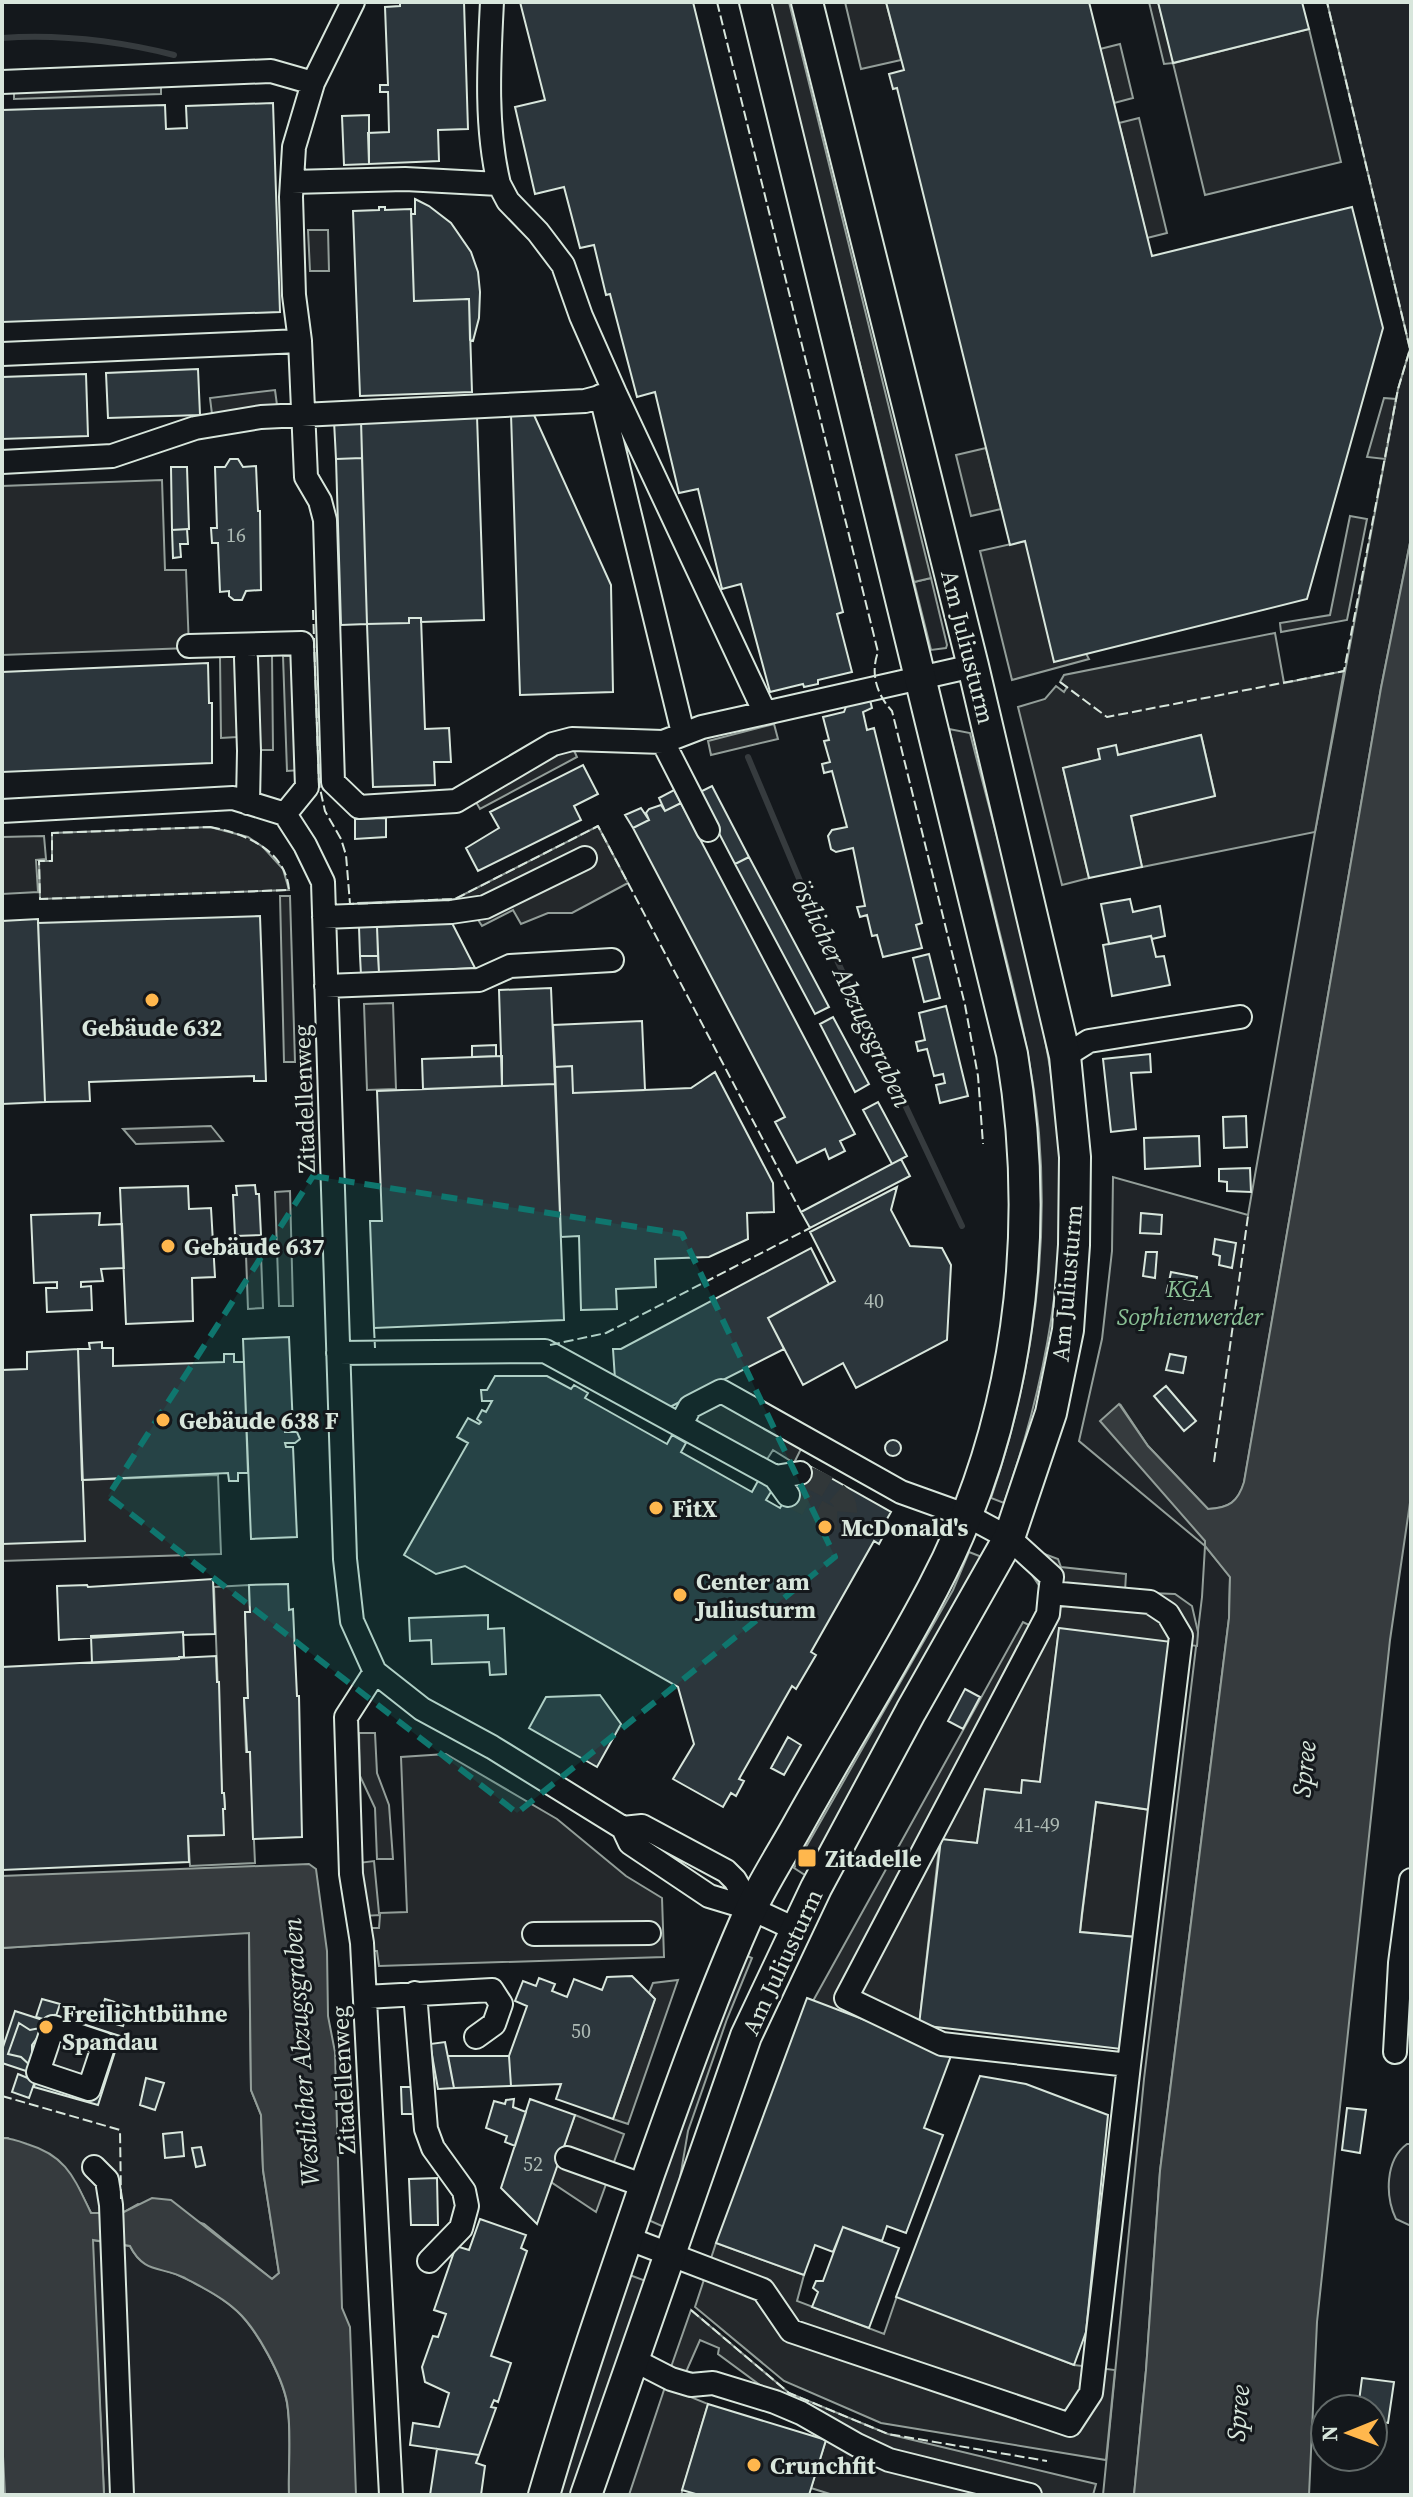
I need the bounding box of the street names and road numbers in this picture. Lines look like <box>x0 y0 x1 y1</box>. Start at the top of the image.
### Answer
street label: Am Juliusturm <box>933 567 1003 727</box>
street label: Zitadellenweg <box>285 1024 323 1174</box>
street label: Am Juliusturm <box>1044 1203 1090 1363</box>
street label: Am Juliusturm <box>734 1884 830 2040</box>
street label: Zitadellenweg <box>323 2005 363 2155</box>

